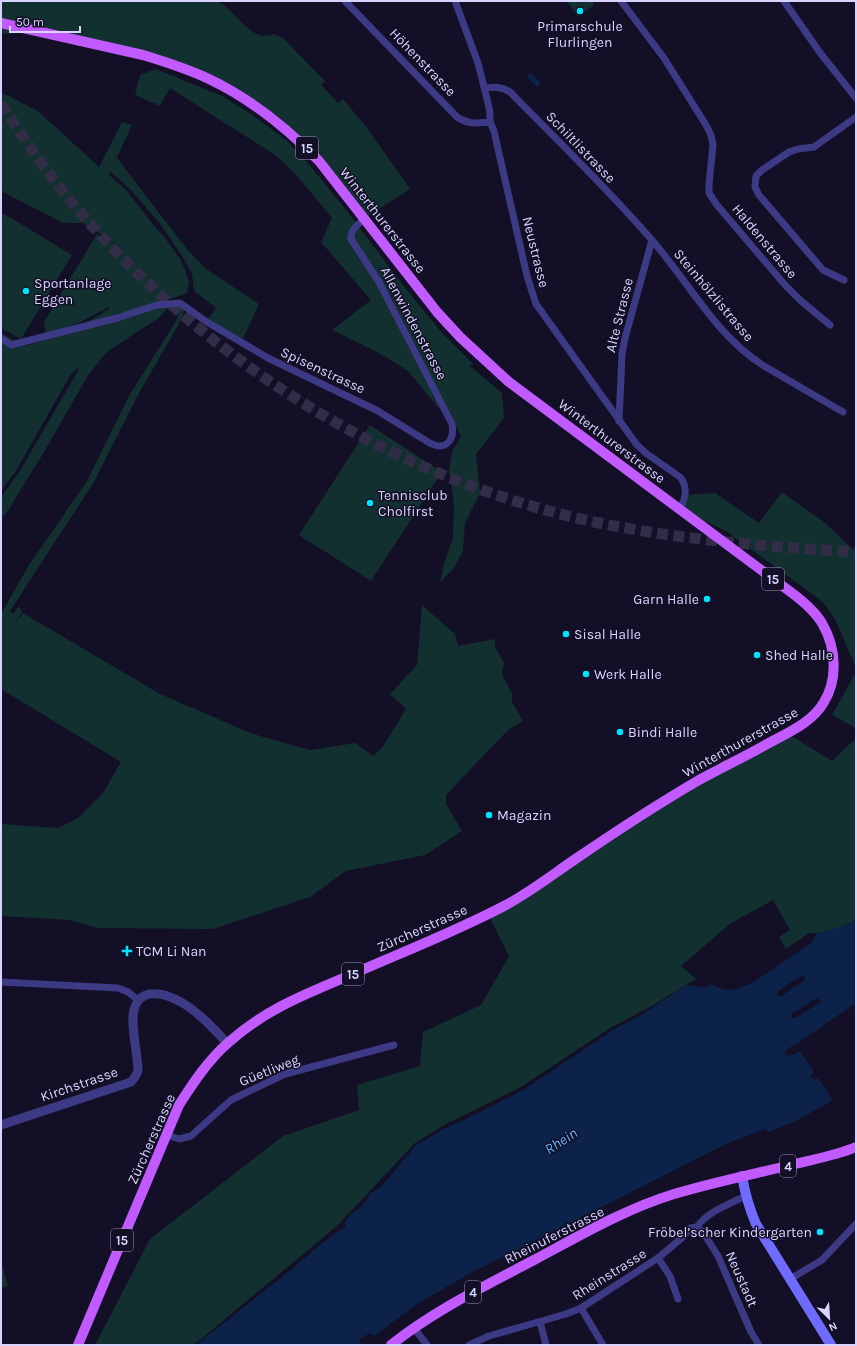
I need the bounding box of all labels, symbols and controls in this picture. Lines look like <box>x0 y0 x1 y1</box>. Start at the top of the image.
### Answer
marker: Primarschule Flurlingen <box>575 6 585 16</box>
scale bar <box>10 8 80 34</box>
text: 50 m <box>16 15 44 29</box>
place label: Primarschule Flurlingen <box>537 18 623 51</box>
street label: Höhenstrasse <box>386 25 459 100</box>
street label: Schiltlistrasse <box>542 108 619 187</box>
road number: 15 <box>296 137 318 159</box>
street label: Winterthurerstrasse <box>336 164 429 277</box>
street label: Haldenstrasse <box>728 201 801 282</box>
street label: Neustrasse <box>518 215 553 289</box>
street label: Steinhölzlistrasse <box>670 246 757 345</box>
street label: Allenwindenstrasse <box>377 264 451 383</box>
place label: Sportanlage Eggen <box>34 275 112 308</box>
street label: Alte Strasse <box>602 276 637 354</box>
marker: Sportanlage Eggen <box>21 286 31 296</box>
street label: Spisenstrasse <box>278 343 368 397</box>
street label: Winterthurerstrasse <box>555 396 669 487</box>
place label: Tennisclub Cholfirst <box>378 487 448 520</box>
marker: Tennisclub Cholfirst <box>365 498 375 508</box>
road number: 15 <box>762 568 784 590</box>
place label: Garn Halle <box>633 591 699 608</box>
marker: Garn Halle <box>702 594 712 604</box>
place label: Sisal Halle <box>574 626 641 643</box>
marker: Sisal Halle <box>561 629 571 639</box>
place label: Shed Halle <box>765 647 833 664</box>
marker: Shed Halle <box>752 650 762 660</box>
place label: Werk Halle <box>594 666 662 683</box>
marker: Werk Halle <box>581 669 591 679</box>
street label: Winterthurerstrasse <box>680 704 801 781</box>
place label: Bindi Halle <box>628 724 697 741</box>
marker: Bindi Halle <box>615 727 625 737</box>
place label: Magazin <box>497 807 551 824</box>
marker: Magazin <box>484 810 494 820</box>
street label: Zürcherstrasse <box>374 901 470 956</box>
place label: TCM Li Nan <box>136 943 207 960</box>
marker: TCM Li Nan <box>121 945 133 957</box>
road number: 15 <box>342 963 364 985</box>
street label: Güetliweg <box>237 1051 302 1090</box>
street label: Kirchstrasse <box>38 1063 120 1106</box>
street label: Zürcherstrasse <box>124 1091 179 1187</box>
water label: Rhein <box>541 1124 581 1158</box>
road number: 4 <box>780 1155 796 1177</box>
street label: Rheinuferstrasse <box>502 1203 607 1268</box>
place label: Fröbel’scher Kindergarten <box>648 1224 812 1241</box>
marker: Fröbel’scher Kindergarten <box>815 1227 825 1237</box>
road number: 15 <box>111 1229 133 1251</box>
street label: Rheinstrasse <box>569 1245 649 1304</box>
street label: Neustadt <box>722 1249 761 1310</box>
road number: 4 <box>465 1281 481 1303</box>
north arrow <box>809 1298 849 1338</box>
text: N <box>827 1319 839 1334</box>

